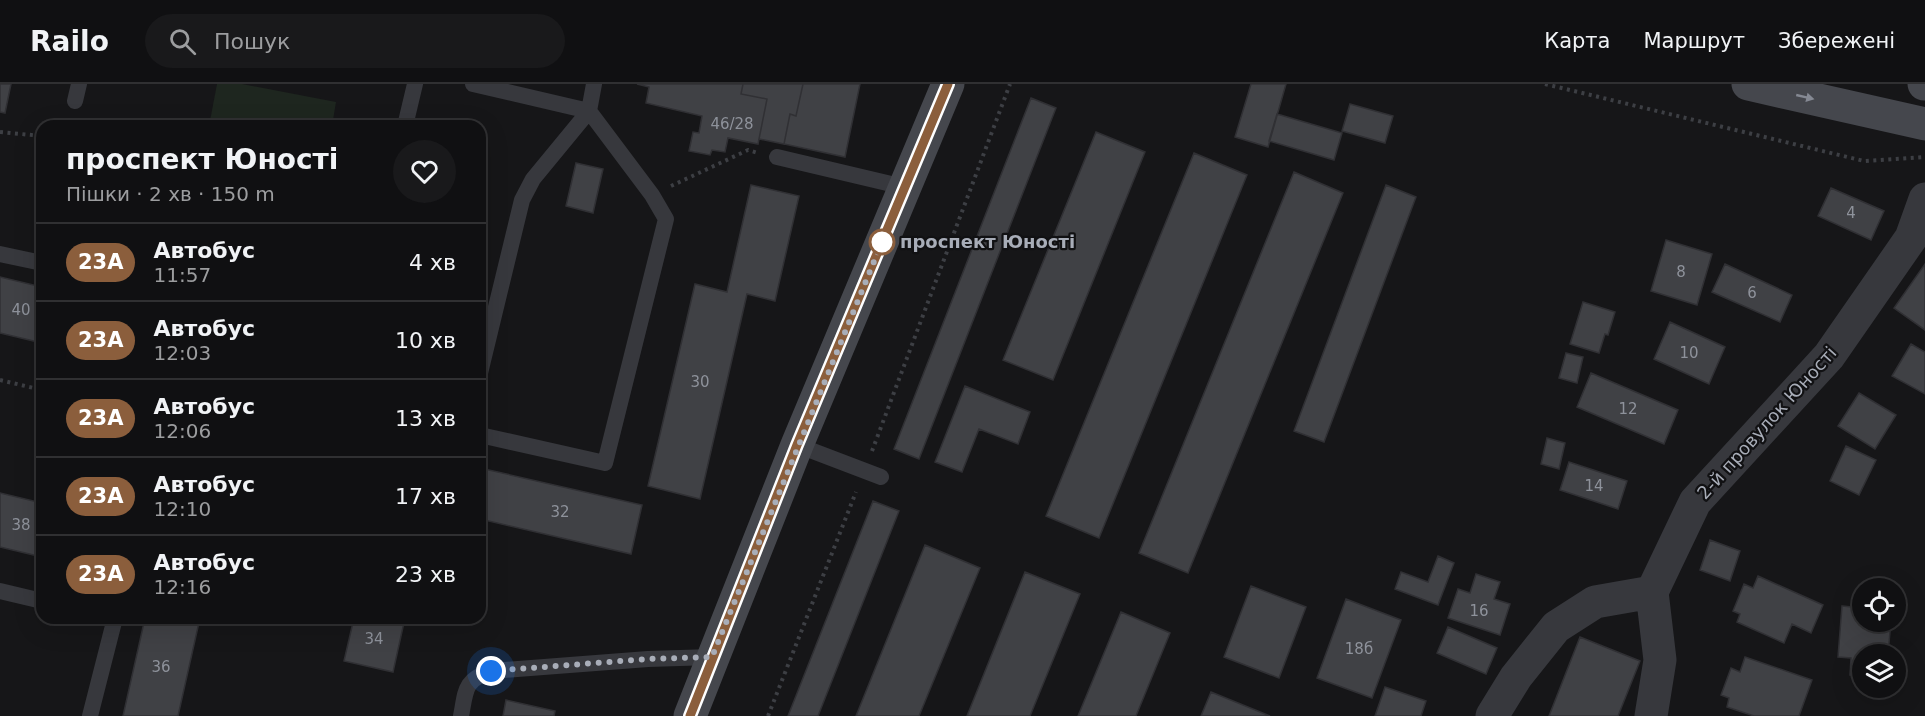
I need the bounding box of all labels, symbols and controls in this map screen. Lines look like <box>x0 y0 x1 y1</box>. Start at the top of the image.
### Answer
search box <box>145 14 565 68</box>
text: Railo <box>30 25 109 58</box>
icon: search <box>166 25 199 58</box>
text: Пошук <box>214 29 290 54</box>
text: Карта <box>1544 29 1610 53</box>
text: Маршрут <box>1643 29 1745 53</box>
text: Збережені <box>1778 29 1895 53</box>
one-way arrow <box>1796 93 1815 102</box>
house number: 46/28 <box>710 115 754 133</box>
button: heart <box>393 140 456 203</box>
text: проспект Юності <box>66 143 338 176</box>
text: Пішки · 2 хв · 150 m <box>66 182 275 206</box>
house number: 4 <box>1846 204 1856 222</box>
marker: проспект Юності <box>869 229 895 255</box>
place label: проспект Юності <box>900 231 1075 252</box>
text: Автобус <box>153 238 255 263</box>
text: 23А <box>78 250 123 274</box>
text: 4 хв <box>409 250 456 275</box>
text: 11:57 <box>153 263 211 287</box>
house number: 8 <box>1676 263 1686 281</box>
house number: 6 <box>1747 284 1757 302</box>
house number: 40 <box>11 301 31 319</box>
text: Автобус <box>153 316 255 341</box>
text: 23А <box>78 328 123 352</box>
text: 10 хв <box>395 328 456 353</box>
text: 12:03 <box>153 341 211 365</box>
street label: 2-й провулок Юності <box>1693 342 1841 503</box>
house number: 10 <box>1679 344 1699 362</box>
house number: 30 <box>690 373 710 391</box>
text: Автобус <box>153 394 255 419</box>
house number: 12 <box>1618 400 1638 418</box>
text: 23А <box>78 406 123 430</box>
text: 13 хв <box>395 406 456 431</box>
text: 12:06 <box>153 419 211 443</box>
text: Автобус <box>153 472 255 497</box>
house number: 14 <box>1584 477 1604 495</box>
text: 23А <box>78 484 123 508</box>
text: 17 хв <box>395 484 456 509</box>
text: 12:10 <box>153 497 211 521</box>
house number: 32 <box>550 503 570 521</box>
house number: 38 <box>11 516 31 534</box>
text: Автобус <box>153 550 255 575</box>
text: 23А <box>78 562 123 586</box>
text: 23 хв <box>395 562 456 587</box>
text: 12:16 <box>153 575 211 599</box>
map controls <box>1852 578 1906 698</box>
button: locate <box>1852 578 1906 632</box>
house number: 16 <box>1469 602 1489 620</box>
house number: 34 <box>364 630 384 648</box>
house number: 18б <box>1345 640 1373 658</box>
button: layers <box>1852 644 1906 698</box>
your location <box>476 656 506 686</box>
house number: 36 <box>151 658 171 676</box>

